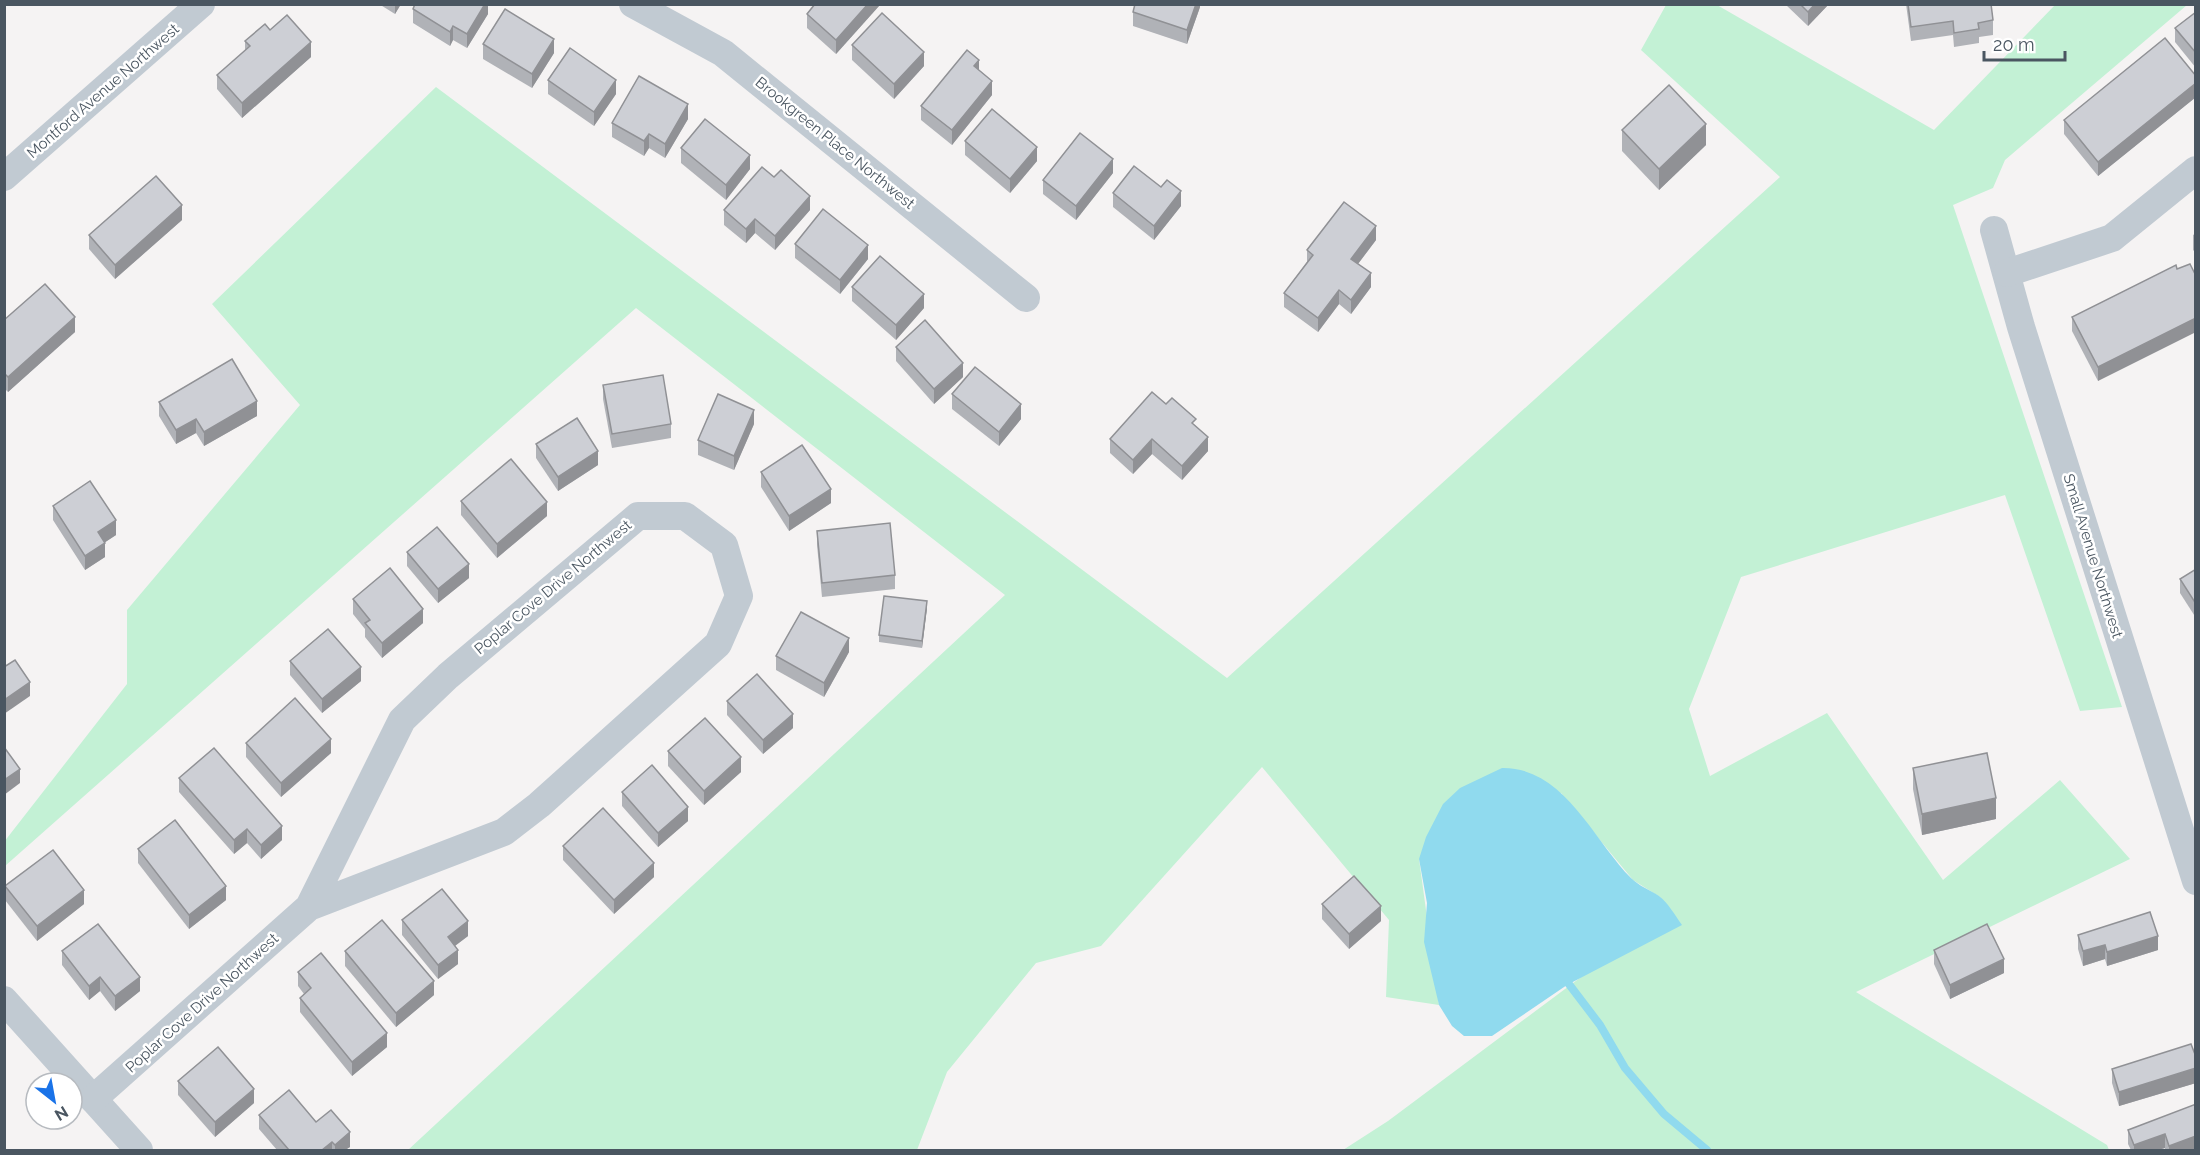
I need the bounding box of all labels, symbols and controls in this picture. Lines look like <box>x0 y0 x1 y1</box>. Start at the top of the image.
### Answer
street label: Montford Avenue Northwest <box>23 20 183 162</box>
scale bar <box>1984 24 2065 62</box>
text: 20 m <box>1993 34 2035 55</box>
street label: Brookgreen Place Northwest <box>752 73 918 213</box>
street label: Small Avenue Northwest <box>2059 472 2127 640</box>
street label: Poplar Cove Drive Northwest <box>471 516 635 658</box>
street label: Poplar Cove Drive Northwest <box>122 930 282 1076</box>
north arrow <box>24 1071 84 1131</box>
text: N <box>51 1102 72 1125</box>

